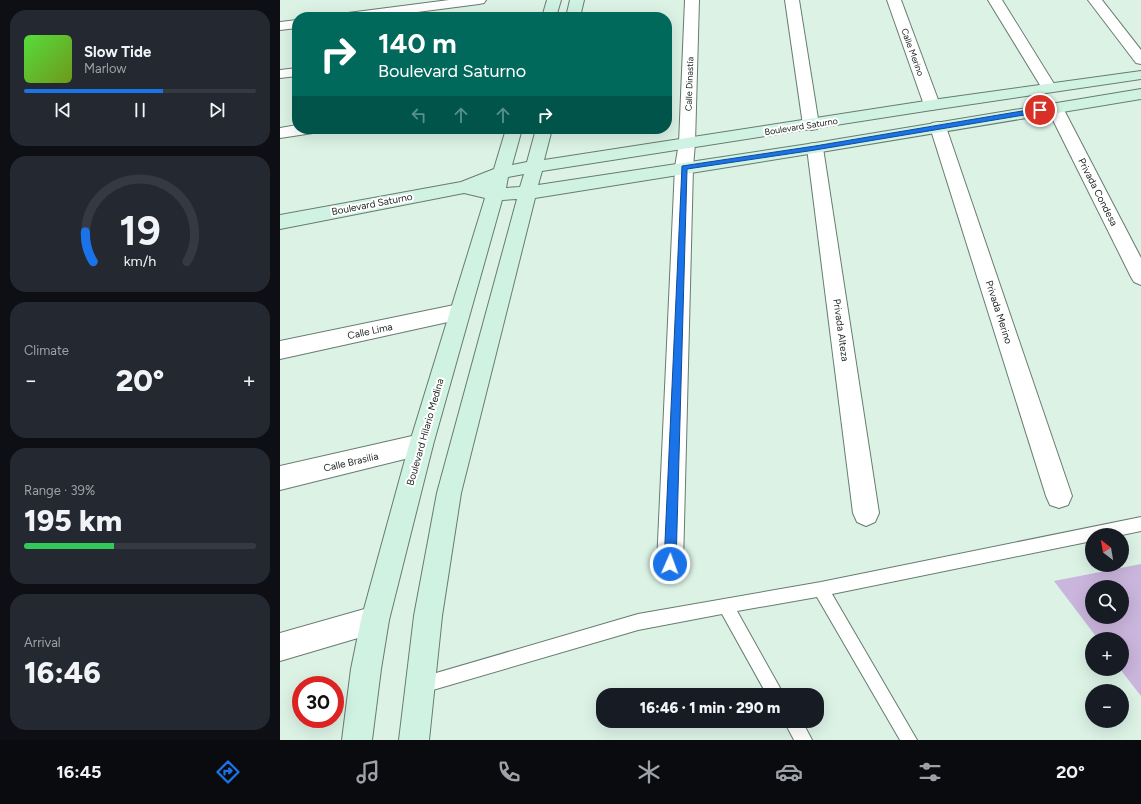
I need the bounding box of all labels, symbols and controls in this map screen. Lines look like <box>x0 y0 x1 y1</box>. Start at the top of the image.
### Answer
text: 140 m <box>378 26 457 60</box>
street label: Calle Merino <box>899 27 927 77</box>
icon: right <box>312 28 364 80</box>
text: Slow Tide <box>84 43 151 61</box>
street label: Calle Dinastía <box>683 56 695 111</box>
text: Boulevard Saturno <box>378 60 526 82</box>
text: Marlow <box>84 61 126 76</box>
pin <box>1023 93 1057 127</box>
icon: previous <box>52 99 74 121</box>
icon: pause <box>129 99 151 121</box>
icon: next <box>206 99 228 121</box>
icon: arrive <box>1029 99 1051 121</box>
icon: left <box>408 104 430 126</box>
icon: ahead <box>450 104 472 126</box>
icon: ahead <box>492 104 514 126</box>
icon: right <box>534 104 556 126</box>
street label: Boulevard Saturno <box>764 115 838 137</box>
street label: Privada Condesa <box>1075 156 1121 228</box>
street label: Boulevard Saturno <box>330 190 414 218</box>
text: 19 <box>119 205 161 255</box>
text: km/h <box>124 252 156 270</box>
street label: Privada Merino <box>983 279 1015 346</box>
street label: Privada Alteza <box>830 298 852 362</box>
street label: Calle Lima <box>346 320 394 342</box>
text: Climate <box>24 343 69 358</box>
text: 20° <box>116 362 164 399</box>
text: − <box>24 367 38 394</box>
text: + <box>242 367 256 394</box>
street label: Boulevard Hilario Medina <box>403 377 447 487</box>
street label: Calle Brasilia <box>322 449 380 475</box>
text: Range · 39% <box>24 483 95 498</box>
text: 195 km <box>24 502 122 539</box>
north arrow <box>1085 528 1129 572</box>
map controls <box>1085 528 1129 728</box>
position arrow <box>649 543 691 585</box>
button: search <box>1085 580 1129 624</box>
button: + <box>1085 632 1129 676</box>
text: Arrival <box>24 635 61 650</box>
text: 16:46 <box>24 654 101 691</box>
speed limit sign: 30 <box>292 676 344 728</box>
button: − <box>1085 684 1129 728</box>
text: 16:46 · 1 min · 290 m <box>640 699 780 717</box>
icon: directions <box>214 758 242 786</box>
icon: music <box>354 758 382 786</box>
icon: phone <box>495 758 523 786</box>
icon: climate <box>635 758 663 786</box>
icon: car <box>775 758 803 786</box>
icon: filters <box>916 758 944 786</box>
text: 16:45 <box>56 761 101 783</box>
text: 20° <box>1056 761 1085 783</box>

